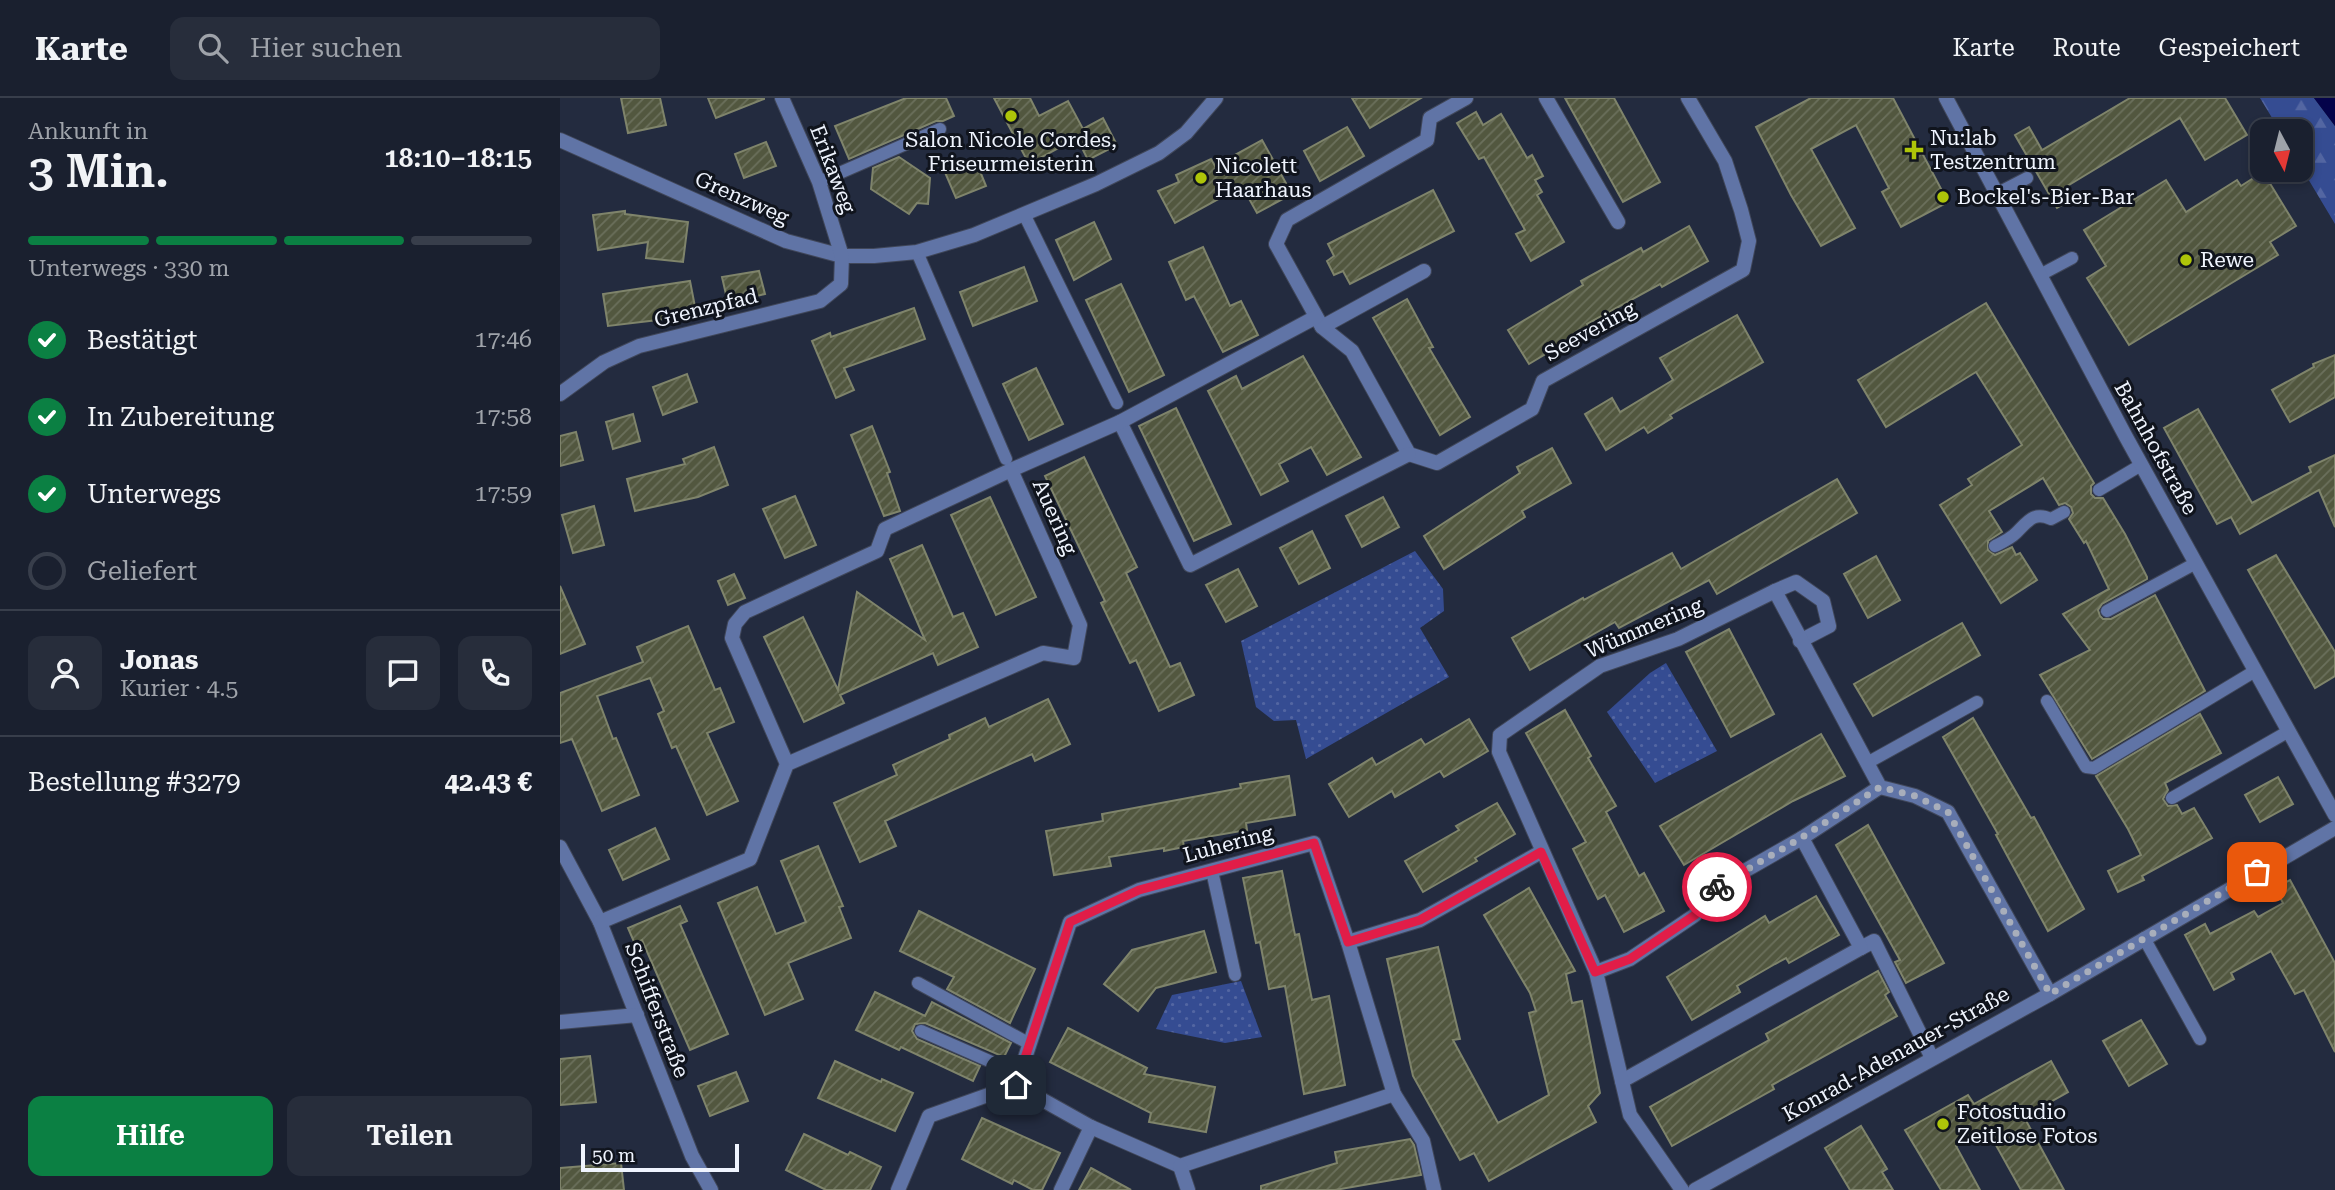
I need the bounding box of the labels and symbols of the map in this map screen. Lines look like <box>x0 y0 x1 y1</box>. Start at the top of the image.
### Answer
marker: Salon Nicole Cordes, Friseurmeisterin <box>1003 108 1019 124</box>
north arrow <box>2250 119 2314 182</box>
street label: Erikaweg <box>805 121 861 217</box>
place label: Nu:lab Testzentrum <box>1930 126 2056 174</box>
place label: Salon Nicole Cordes, Friseurmeisterin <box>905 128 1117 176</box>
marker: Nu:lab Testzentrum <box>1904 140 1924 160</box>
place label: Nicolett Haarhaus <box>1215 154 1311 202</box>
street label: Grenzweg <box>691 167 793 229</box>
marker: Nicolett Haarhaus <box>1193 170 1209 186</box>
place label: Bockel's-Bier-Bar <box>1957 185 2135 209</box>
marker: Bockel's-Bier-Bar <box>1935 189 1951 205</box>
place label: Rewe <box>2200 248 2254 272</box>
marker: Rewe <box>2178 252 2194 268</box>
street label: Grenzpfad <box>652 283 761 332</box>
street label: Seevering <box>1540 296 1640 366</box>
street label: Bahnhofstraße <box>2109 377 2203 519</box>
street label: Auering <box>1028 476 1082 558</box>
street label: Wümmering <box>1582 593 1706 663</box>
street label: Luhering <box>1180 820 1276 867</box>
pin <box>2227 842 2287 902</box>
courier <box>1682 852 1752 922</box>
street label: Schifferstraße <box>620 939 694 1081</box>
street label: Konrad-Adenauer-Straße <box>1779 982 2013 1126</box>
pin <box>986 1055 1046 1115</box>
place label: Fotostudio Zeitlose Fotos <box>1957 1100 2097 1148</box>
marker: Fotostudio Zeitlose Fotos <box>1935 1116 1951 1132</box>
scale bar <box>581 1141 738 1173</box>

